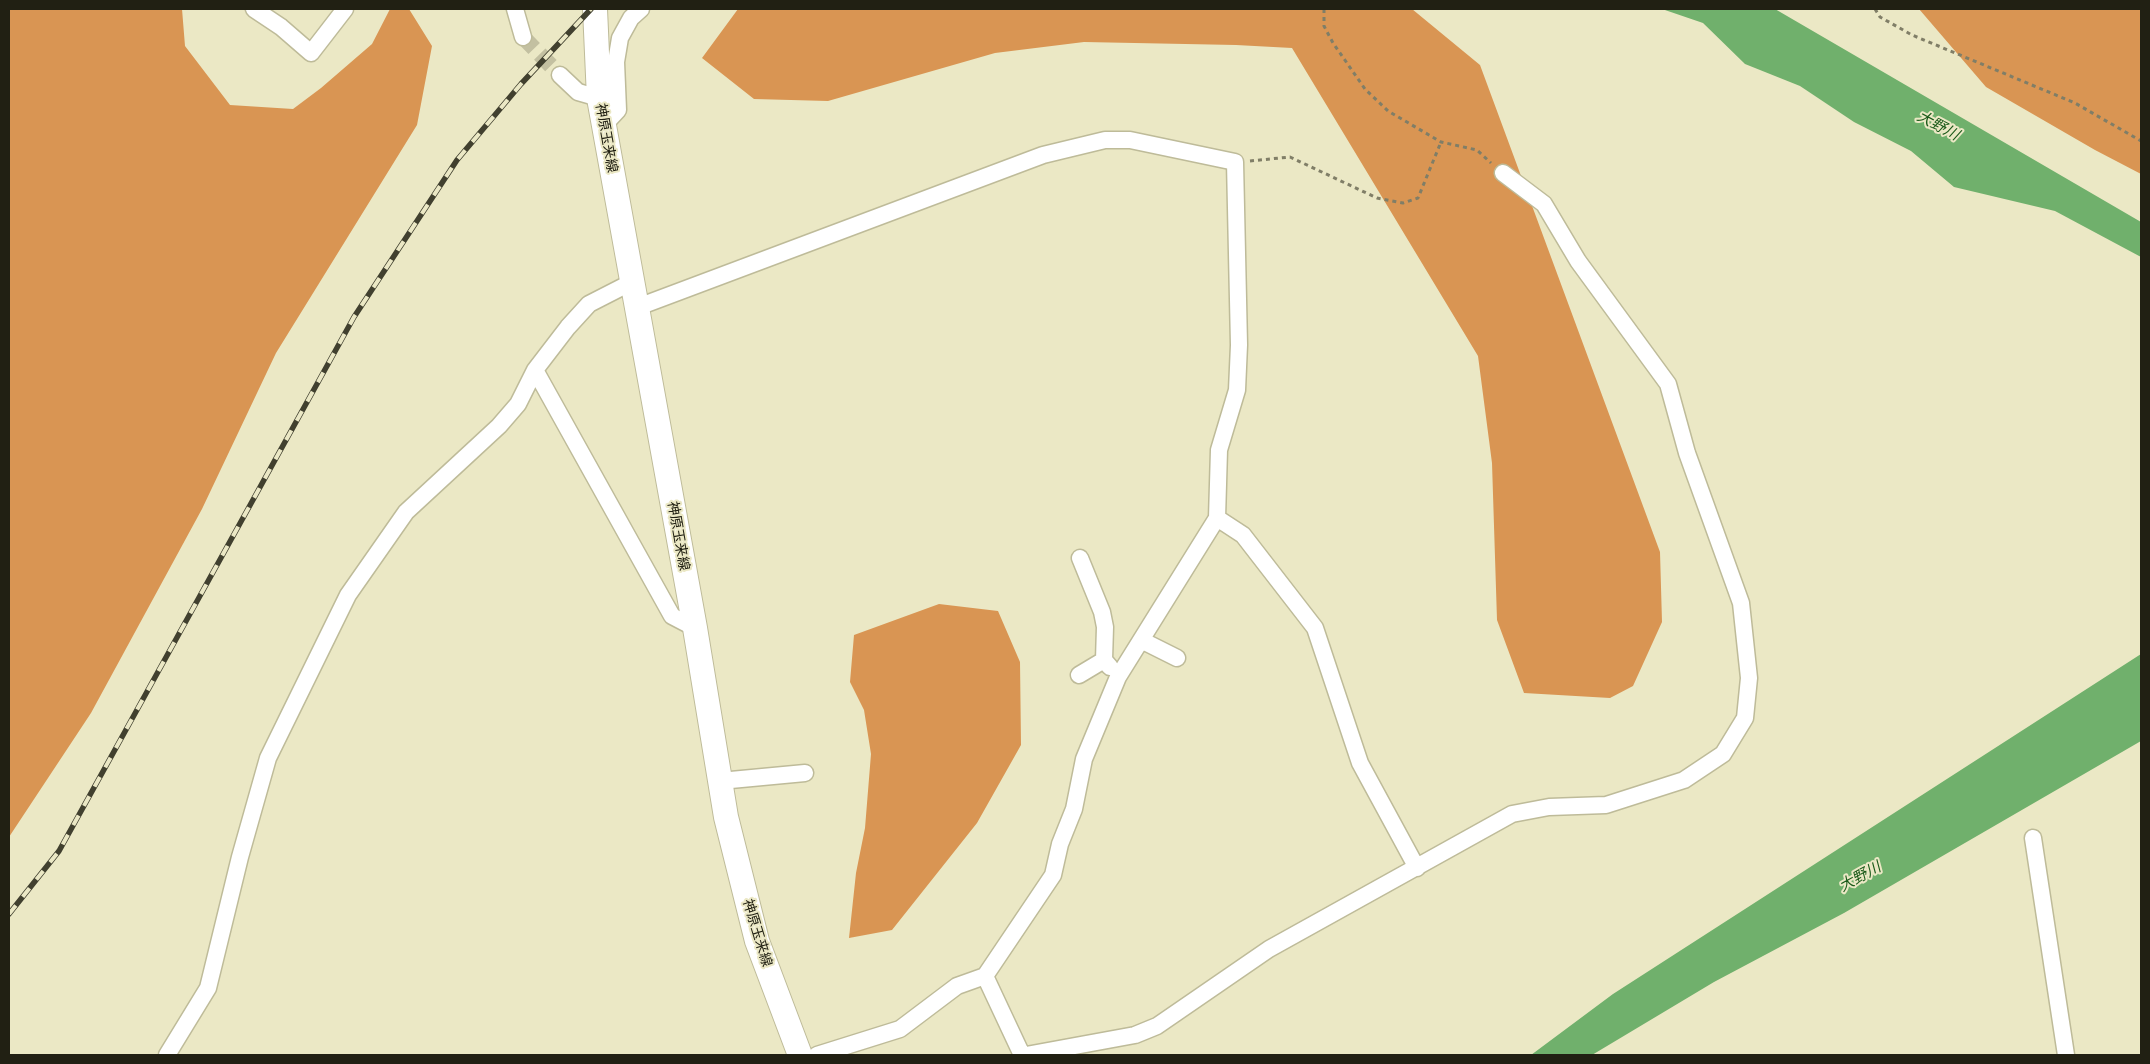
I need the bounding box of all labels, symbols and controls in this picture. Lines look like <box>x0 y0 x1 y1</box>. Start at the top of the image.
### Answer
street label: 神原玉来線 <box>592 102 620 174</box>
water label: 大野川 <box>1914 107 1962 145</box>
street label: 神原玉来線 <box>664 500 692 572</box>
water label: 大野川 <box>1836 858 1884 896</box>
street label: 神原玉来線 <box>739 897 775 969</box>

